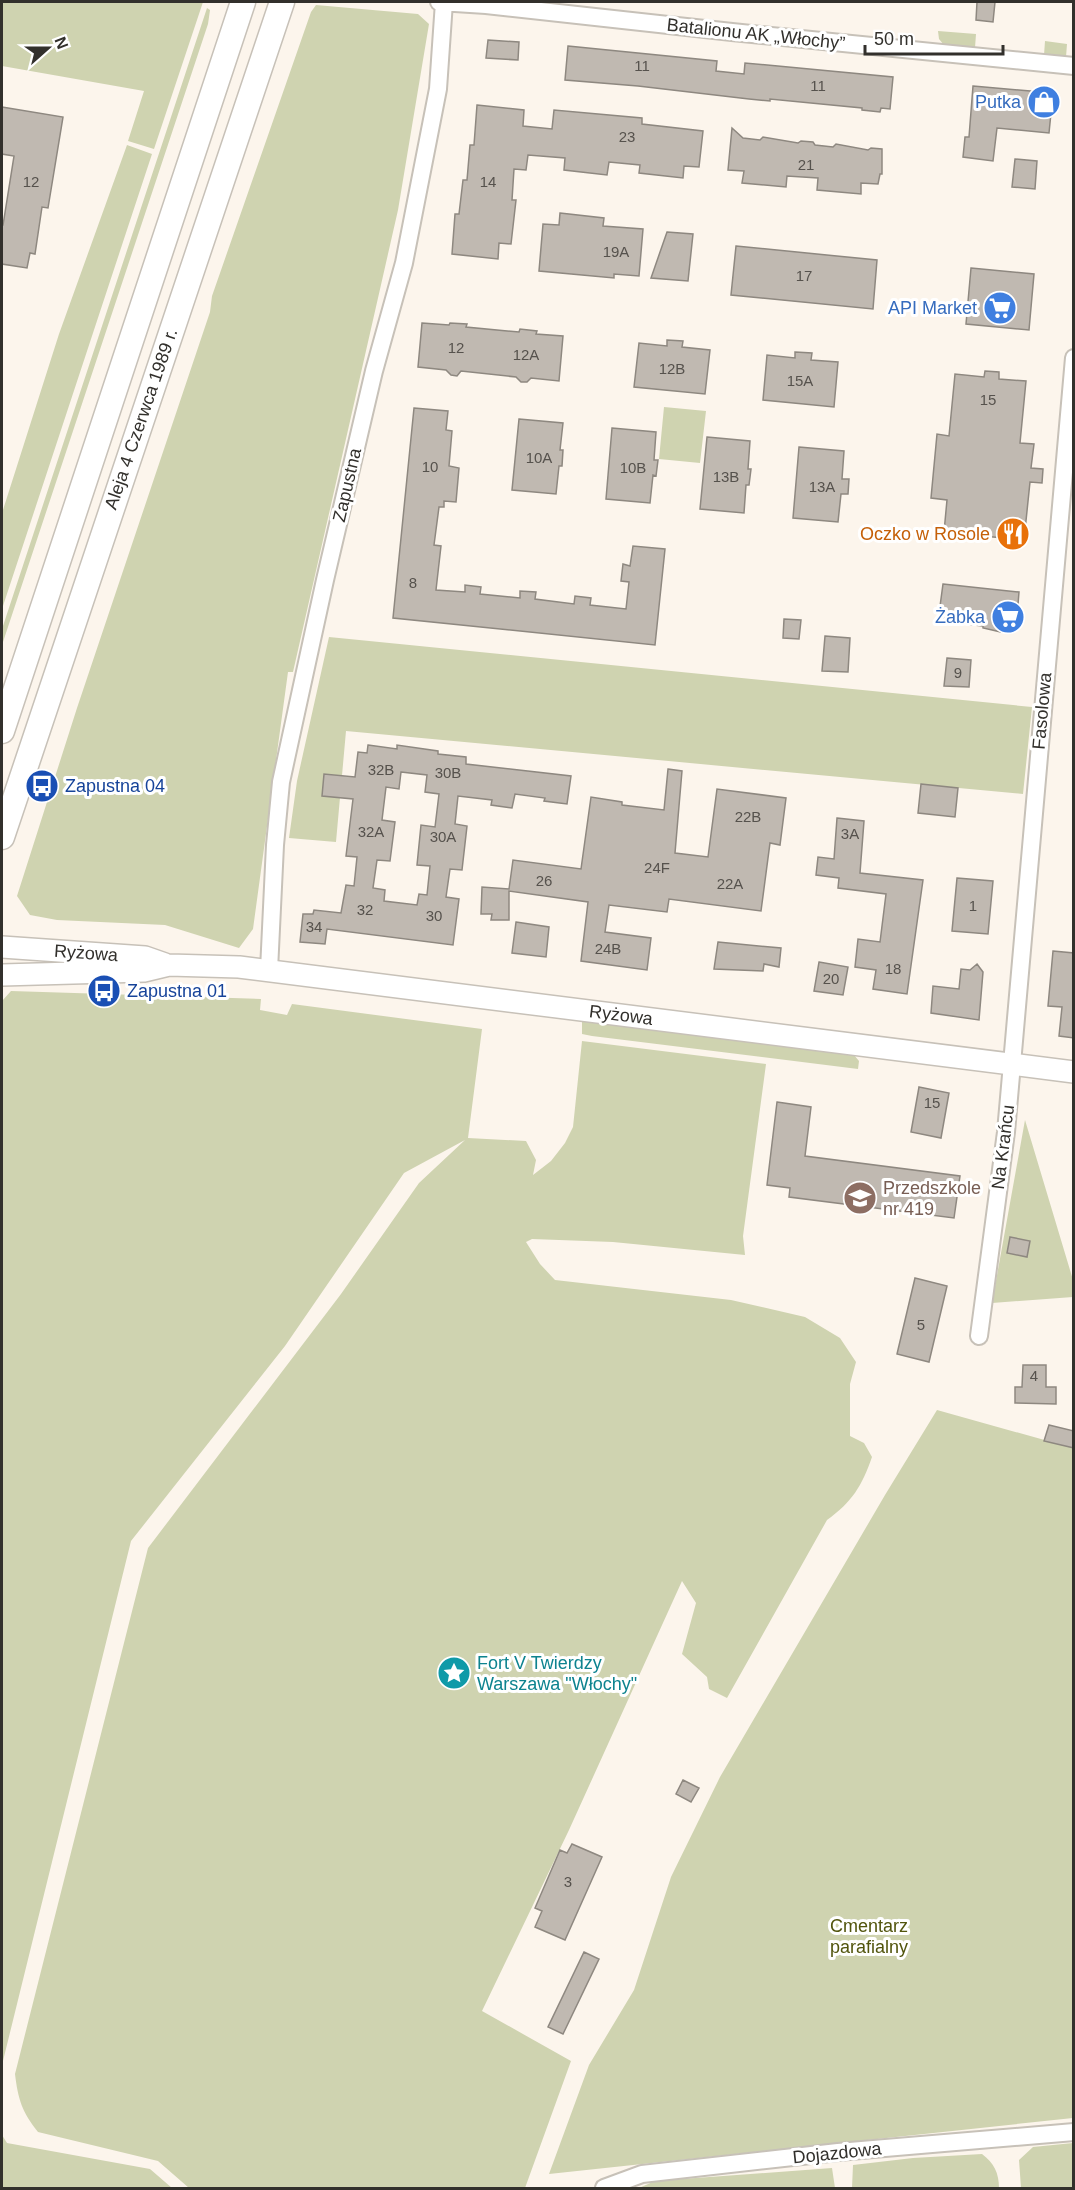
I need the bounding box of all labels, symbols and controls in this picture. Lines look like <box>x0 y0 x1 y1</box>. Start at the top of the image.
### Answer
street label: Batalionu AK „Włochy” <box>666 15 846 53</box>
north arrow <box>18 18 78 78</box>
scale bar <box>865 18 1003 56</box>
text: 50 m <box>874 29 914 49</box>
text: N <box>52 34 72 51</box>
house number: 11 <box>634 57 650 74</box>
house number: 11 <box>810 77 826 94</box>
shop icon: Putka <box>1026 84 1062 120</box>
place label: Putka <box>975 92 1022 112</box>
house number: 23 <box>619 128 635 145</box>
house number: 21 <box>798 156 814 173</box>
house number: 12 <box>23 173 39 190</box>
house number: 14 <box>480 173 496 190</box>
house number: 19A <box>603 243 629 260</box>
house number: 17 <box>796 267 812 284</box>
supermarket icon: API Market <box>982 290 1018 326</box>
place label: API Market <box>888 298 977 318</box>
street label: Aleja 4 Czerwca 1989 r. <box>101 326 181 512</box>
house number: 12 <box>448 339 464 356</box>
house number: 12A <box>513 346 539 363</box>
house number: 12B <box>659 360 685 377</box>
house number: 15A <box>787 372 813 389</box>
house number: 15 <box>980 391 996 408</box>
street label: Zapustna <box>329 445 365 524</box>
house number: 10A <box>526 449 552 466</box>
house number: 10 <box>422 458 438 475</box>
house number: 10B <box>620 459 646 476</box>
house number: 13B <box>713 468 739 485</box>
house number: 13A <box>809 478 835 495</box>
restaurant icon: Oczko w Rosole <box>995 516 1031 552</box>
place label: Oczko w Rosole <box>860 524 990 544</box>
house number: 8 <box>409 574 417 591</box>
supermarket icon: Żabka <box>990 599 1026 635</box>
place label: Żabka <box>935 607 986 627</box>
house number: 9 <box>954 664 962 681</box>
street label: Fasolowa <box>1029 671 1055 750</box>
house number: 32B <box>368 761 394 778</box>
house number: 30B <box>435 764 461 781</box>
bus stop icon: Zapustna 04 <box>24 768 60 804</box>
place label: Zapustna 04 <box>65 776 165 796</box>
house number: 22B <box>735 808 761 825</box>
house number: 32A <box>358 823 384 840</box>
house number: 3A <box>841 825 859 842</box>
house number: 30A <box>430 828 456 845</box>
house number: 24F <box>644 859 670 876</box>
house number: 26 <box>536 872 552 889</box>
house number: 22A <box>717 875 743 892</box>
house number: 1 <box>969 897 977 914</box>
house number: 32 <box>357 901 373 918</box>
house number: 30 <box>426 907 442 924</box>
house number: 34 <box>306 918 322 935</box>
house number: 24B <box>595 940 621 957</box>
street label: Ryżowa <box>53 941 120 965</box>
house number: 18 <box>885 960 901 977</box>
house number: 20 <box>823 970 839 987</box>
bus stop icon: Zapustna 01 <box>86 973 122 1009</box>
place label: Zapustna 01 <box>127 981 227 1001</box>
street label: Ryżowa <box>588 1001 655 1029</box>
house number: 15 <box>924 1094 940 1111</box>
street label: Na Krańcu <box>988 1104 1018 1190</box>
place label: Przedszkole nr 419 <box>883 1178 981 1219</box>
school or university icon: Przedszkole nr 419 <box>842 1180 878 1216</box>
house number: 5 <box>917 1316 925 1333</box>
house number: 4 <box>1030 1367 1038 1384</box>
place label: Fort V Twierdzy Warszawa "Włochy" <box>477 1653 637 1694</box>
place icon: Fort V Twierdzy Warszawa "Włochy" <box>436 1655 472 1691</box>
house number: 3 <box>564 1873 572 1890</box>
park label: Cmentarz parafialny <box>830 1916 908 1957</box>
street label: Dojazdowa <box>792 2138 883 2168</box>

